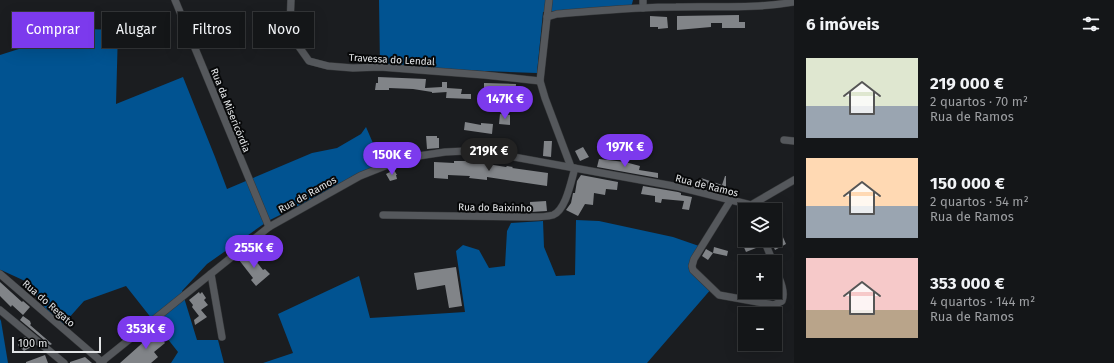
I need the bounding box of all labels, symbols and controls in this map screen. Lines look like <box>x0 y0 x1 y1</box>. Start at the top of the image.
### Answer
chip: Comprar <box>12 12 94 48</box>
chip: Alugar <box>102 12 170 48</box>
chip: Filtros <box>178 12 245 48</box>
chip: Novo <box>253 12 314 48</box>
icon: filters <box>1080 13 1102 35</box>
text: 6 imóveis <box>806 14 880 35</box>
street label: Travessa do Lendal <box>349 52 435 68</box>
street label: Rua da Misericórdia <box>208 67 252 154</box>
text: 219 000 € <box>930 73 1004 94</box>
icon: home <box>838 74 886 122</box>
pin: 147K € <box>472 86 538 120</box>
text: 147K € <box>486 91 524 106</box>
text: 2 quartos · 70 m² <box>930 94 1028 109</box>
text: Rua de Ramos <box>930 109 1014 124</box>
pin: 197K € <box>592 134 658 168</box>
pin: 219K € <box>456 138 522 172</box>
text: 197K € <box>606 139 644 154</box>
pin: 150K € <box>359 142 425 176</box>
text: 219K € <box>470 143 508 158</box>
text: 150K € <box>372 147 412 162</box>
street label: Rua de Ramos <box>674 172 740 200</box>
text: 150 000 € <box>930 173 1005 194</box>
street label: Rua de Ramos <box>276 174 339 216</box>
icon: home <box>838 174 886 222</box>
text: 2 quartos · 54 m² <box>930 194 1029 209</box>
street label: Rua do Baixinho <box>458 201 532 215</box>
map controls <box>738 203 782 351</box>
button: layers <box>738 203 782 247</box>
text: Rua de Ramos <box>930 209 1014 224</box>
pin: 255K € <box>221 235 287 269</box>
text: 255K € <box>234 240 274 255</box>
button: + <box>738 255 782 299</box>
text: 353 000 € <box>930 273 1005 294</box>
icon: home <box>838 274 886 322</box>
street label: Rua do Regato <box>20 278 77 330</box>
text: 4 quartos · 144 m² <box>930 294 1035 309</box>
button: − <box>738 307 782 351</box>
text: Rua de Ramos <box>930 309 1014 324</box>
pin: 353K € <box>113 316 179 350</box>
text: 353K € <box>126 321 166 336</box>
scale bar <box>12 335 101 354</box>
text: 100 m <box>18 337 47 350</box>

